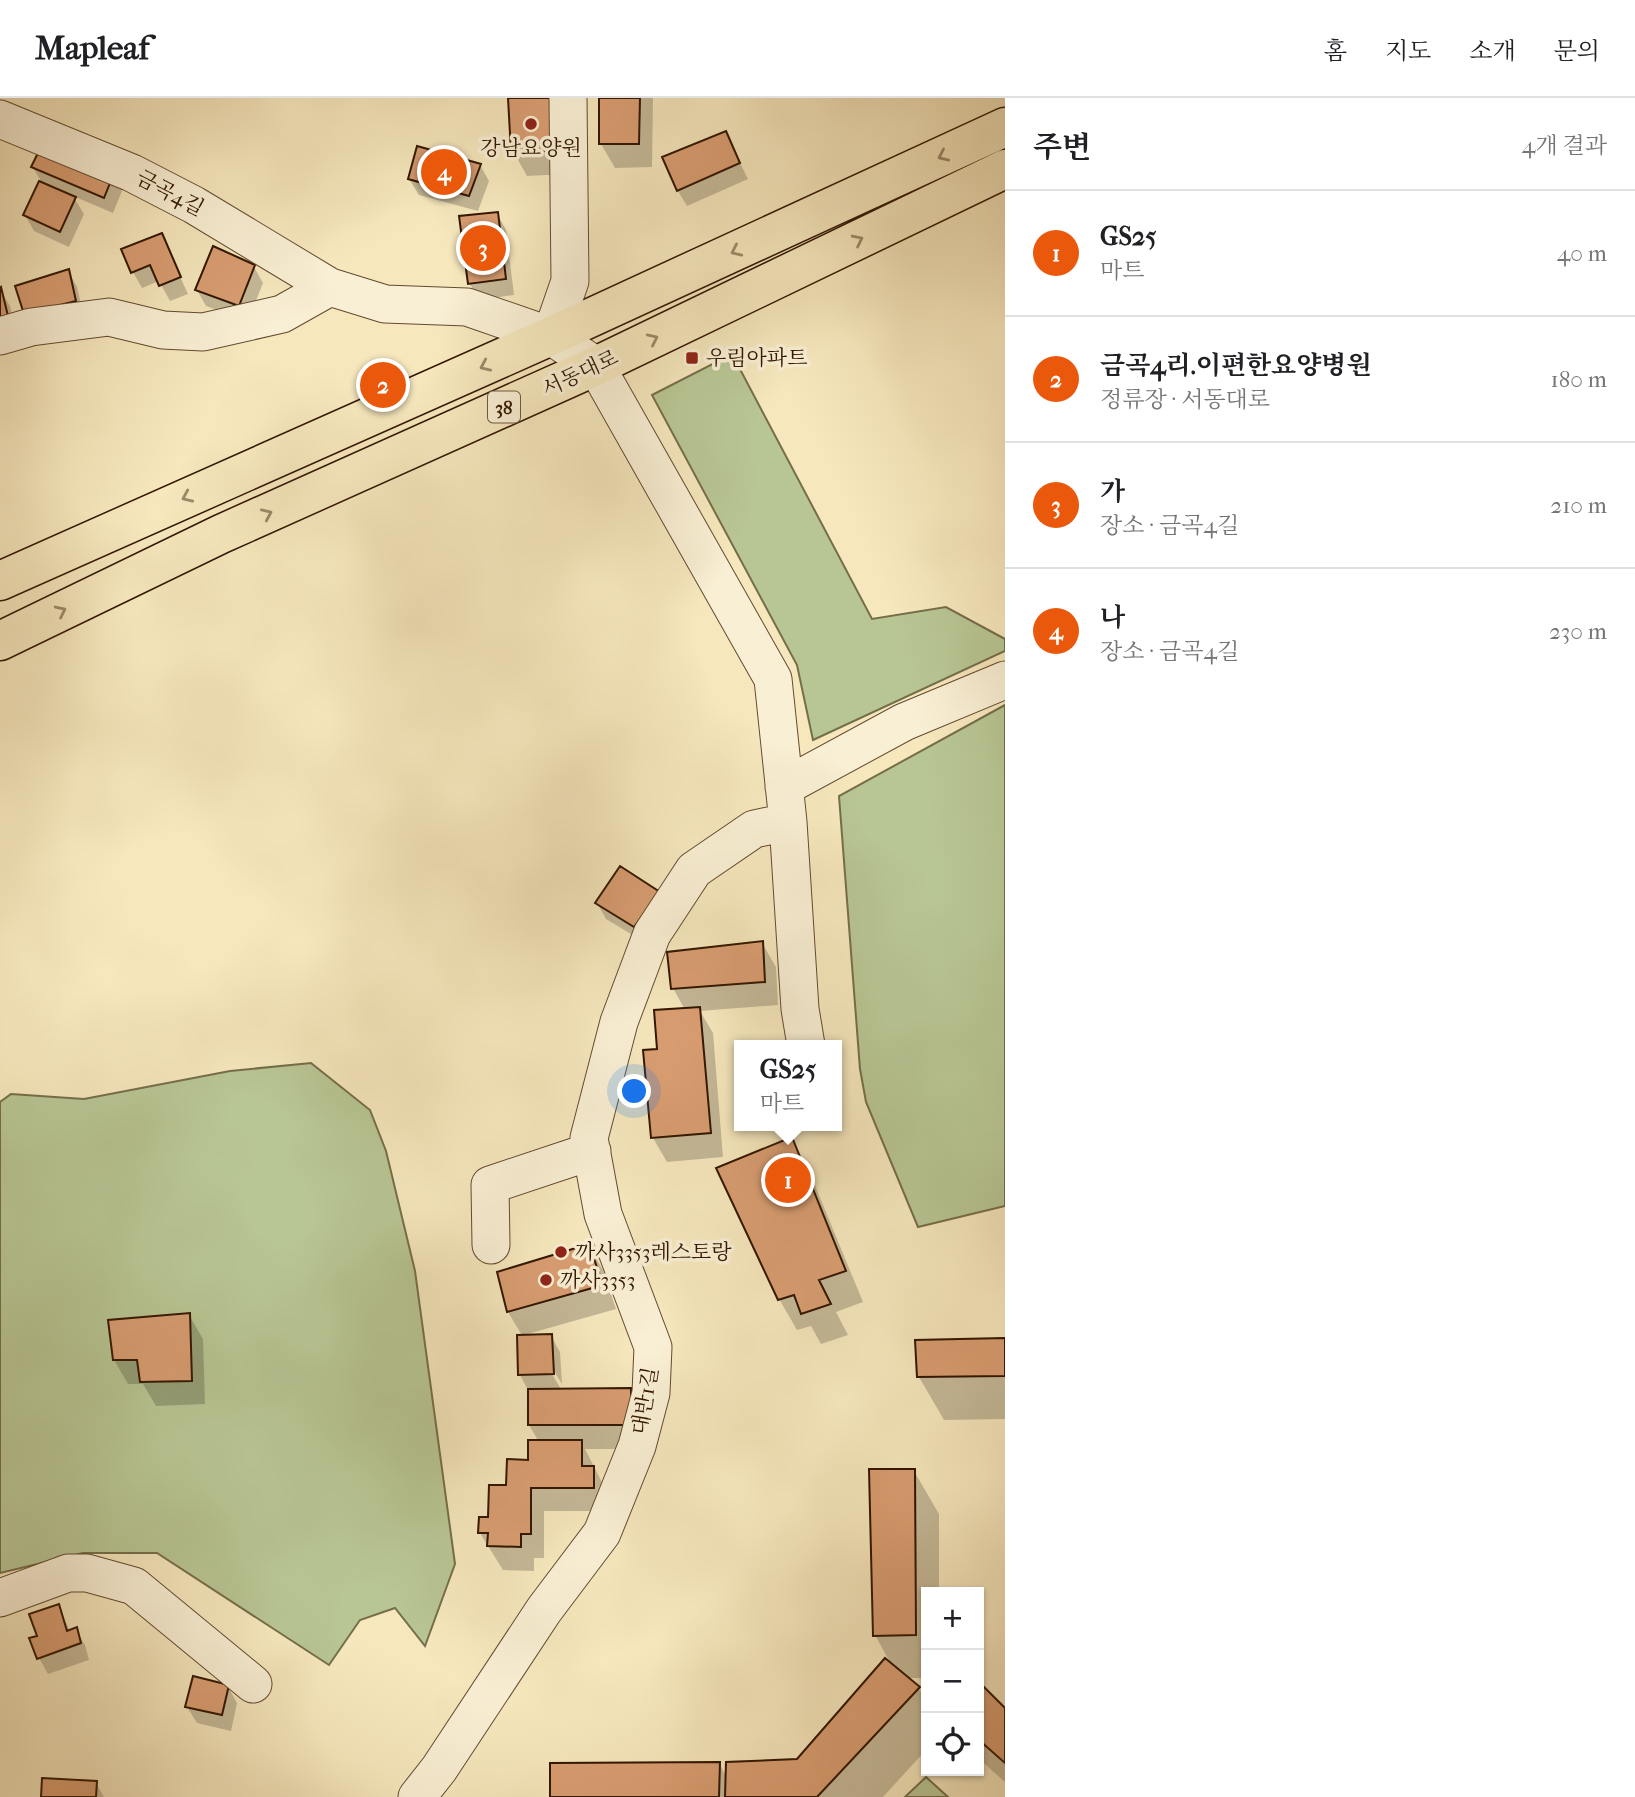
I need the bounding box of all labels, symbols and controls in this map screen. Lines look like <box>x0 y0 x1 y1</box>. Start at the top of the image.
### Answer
text: Mapleaf <box>35 29 149 68</box>
text: 홈 <box>1324 37 1347 65</box>
text: 지도 <box>1385 37 1431 65</box>
text: 소개 <box>1469 37 1516 65</box>
text: 문의 <box>1554 37 1600 65</box>
marker: 강남요양원 <box>523 116 539 132</box>
text: 주변 <box>1033 130 1091 165</box>
text: 4개 결과 <box>1522 132 1607 159</box>
place label: 강남요양원 <box>480 136 582 160</box>
pin: 4 <box>421 146 467 198</box>
one-way arrow <box>938 148 950 162</box>
street label: 금곡4길 <box>132 165 208 221</box>
text: GS25 <box>1100 221 1156 252</box>
pin: 3 <box>460 222 506 274</box>
one-way arrow <box>851 235 863 249</box>
text: 1 <box>1052 240 1060 267</box>
text: 40 m <box>1557 240 1607 267</box>
one-way arrow <box>731 243 743 257</box>
text: 마트 <box>1100 257 1144 284</box>
one-way arrow <box>646 333 658 347</box>
street label: 서동대로 <box>538 345 622 401</box>
place label: 우림아파트 <box>706 346 807 370</box>
marker: 우림아파트 <box>684 350 700 366</box>
text: 금곡4리.이편한요양병원 <box>1100 350 1372 381</box>
one-way arrow <box>479 358 492 372</box>
pin: 2 <box>360 359 406 411</box>
text: 2 <box>1050 366 1062 393</box>
text: 180 m <box>1550 366 1607 393</box>
text: 정류장 · 서동대로 <box>1100 386 1270 413</box>
road number: 38 <box>488 392 520 422</box>
text: 가 <box>1100 476 1125 507</box>
one-way arrow <box>182 489 194 503</box>
text: 3 <box>1051 492 1061 519</box>
text: 210 m <box>1550 492 1607 519</box>
one-way arrow <box>260 508 272 522</box>
text: 장소 · 금곡4길 <box>1100 512 1239 539</box>
text: 나 <box>1100 602 1125 633</box>
one-way arrow <box>54 606 66 620</box>
text: 4 <box>1049 618 1063 645</box>
text: 230 m <box>1549 618 1607 645</box>
text: 장소 · 금곡4길 <box>1100 638 1239 665</box>
popup <box>734 1040 842 1131</box>
text: GS25 <box>760 1054 816 1085</box>
your location <box>617 1074 651 1108</box>
text: 마트 <box>760 1090 804 1117</box>
pin: 1 <box>765 1154 811 1206</box>
place label: 까사3353레스토랑 <box>575 1240 732 1264</box>
marker: 까사3353레스토랑 <box>553 1244 569 1260</box>
place label: 까사3353 <box>560 1268 636 1292</box>
marker: 까사3353 <box>538 1272 554 1288</box>
street label: 대반1길 <box>627 1365 663 1437</box>
map controls <box>921 1587 984 1776</box>
button: + <box>921 1587 984 1650</box>
button: − <box>921 1650 984 1713</box>
button: locate <box>921 1713 984 1776</box>

